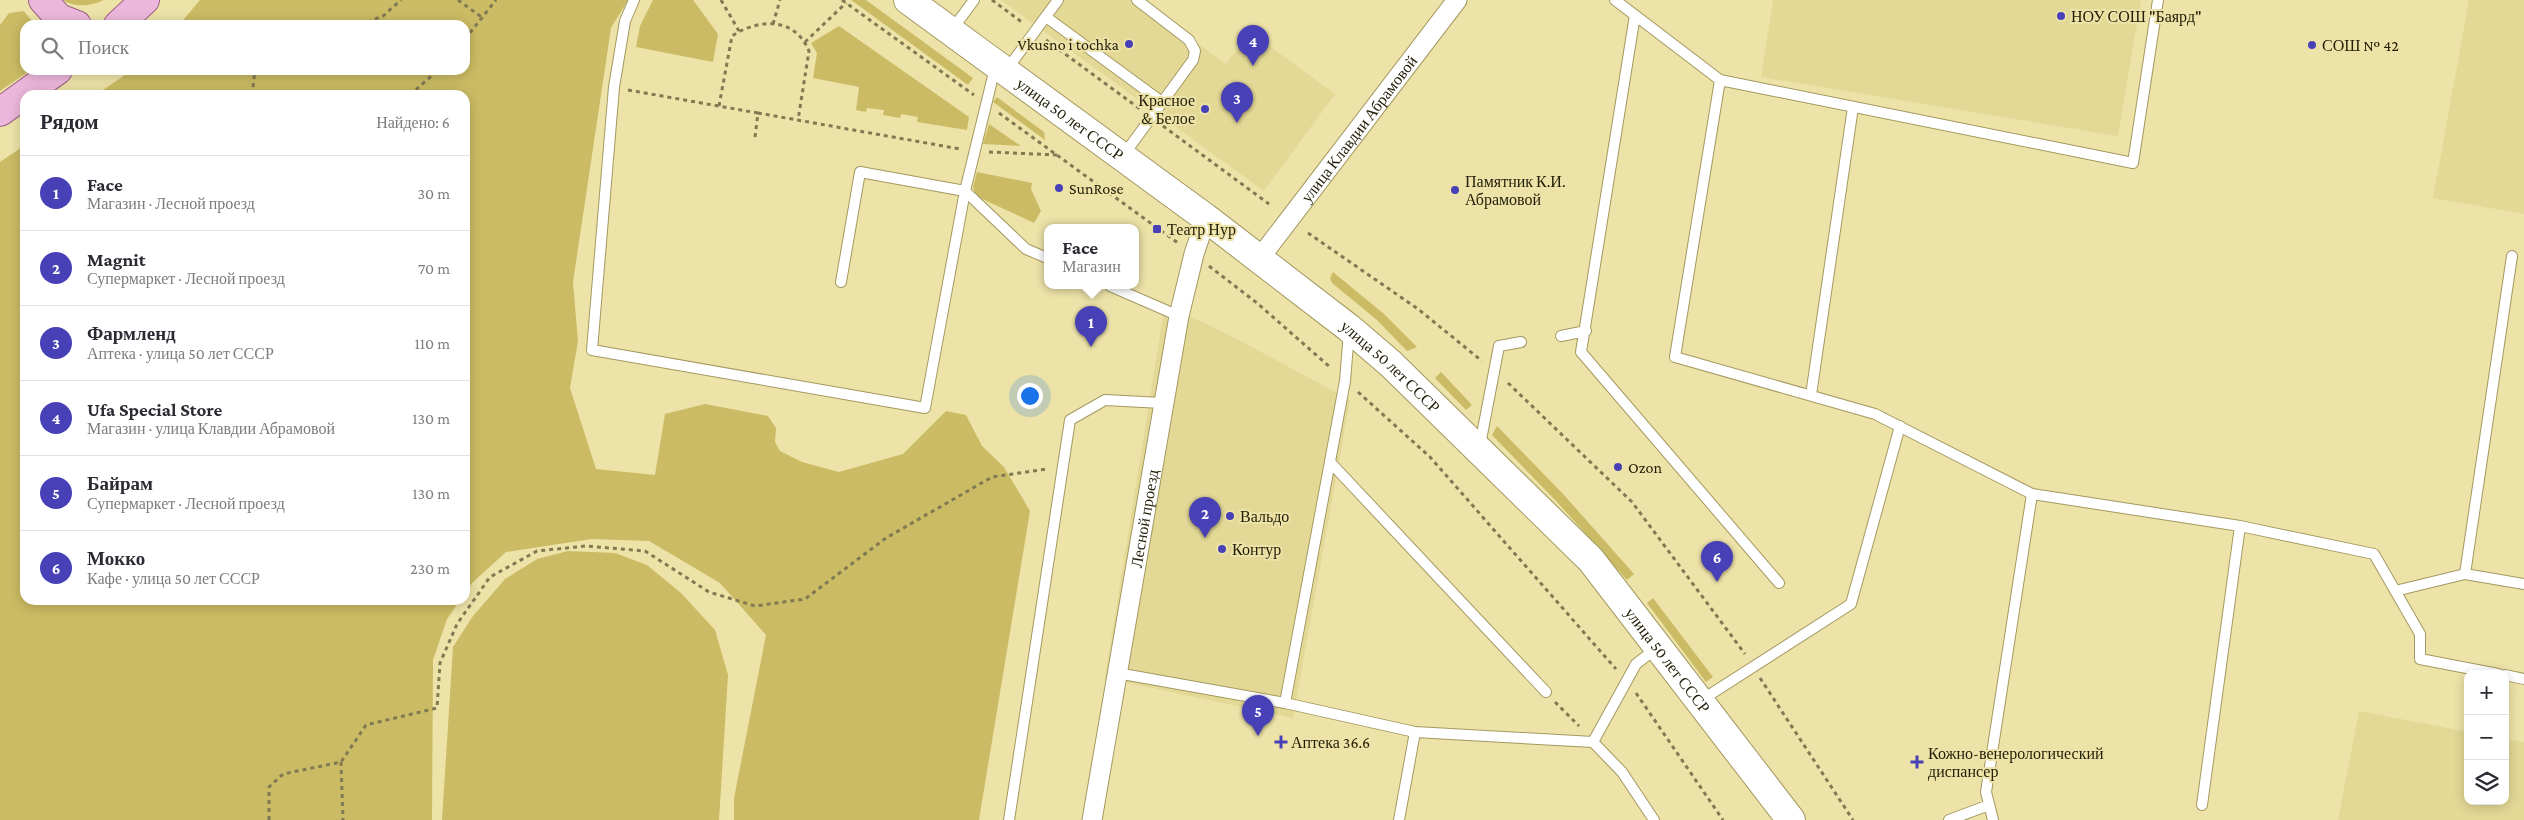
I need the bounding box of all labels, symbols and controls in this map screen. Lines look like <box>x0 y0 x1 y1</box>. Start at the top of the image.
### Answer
place label: НОУ СОШ "Баярд" <box>2071 8 2202 26</box>
marker: НОУ СОШ "Баярд" <box>2055 10 2067 22</box>
search box <box>20 20 470 75</box>
pin: 4 <box>1237 25 1269 66</box>
icon: search <box>38 34 66 62</box>
place label: Vkusno i tochka <box>1018 36 1120 53</box>
text: Поиск <box>78 37 129 58</box>
place label: СОШ № 42 <box>2322 37 2399 54</box>
marker: Vkusno i tochka <box>1123 38 1135 50</box>
marker: СОШ № 42 <box>2306 39 2318 51</box>
street label: улица Клавдии Абрамовой <box>1298 52 1421 206</box>
street label: улица 50 лет СССР <box>1013 74 1127 164</box>
pin: 3 <box>1221 82 1253 123</box>
place label: Красное & Белое <box>1138 92 1195 127</box>
marker: Красное & Белое <box>1199 103 1211 115</box>
text: Рядом <box>40 110 99 134</box>
text: Найдено: 6 <box>376 114 450 131</box>
place label: Памятник К.И. Абрамовой <box>1465 173 1566 209</box>
text: Face <box>87 174 123 195</box>
place label: SunRose <box>1069 180 1123 197</box>
marker: SunRose <box>1053 182 1065 194</box>
marker: Памятник К.И. Абрамовой <box>1449 184 1461 196</box>
text: 1 <box>53 185 59 202</box>
text: 30 m <box>418 185 450 202</box>
text: Магазин · Лесной проезд <box>87 195 255 212</box>
place label: Театр Нур <box>1167 221 1236 239</box>
marker: Театр Нур <box>1151 223 1163 235</box>
popup <box>1044 224 1139 289</box>
text: Face <box>1062 237 1098 258</box>
text: Magnit <box>87 249 146 270</box>
text: Магазин <box>1062 258 1121 275</box>
text: 2 <box>52 260 60 277</box>
text: 70 m <box>418 260 450 277</box>
text: Супермаркет · Лесной проезд <box>87 270 285 287</box>
pin: 1 <box>1075 306 1107 347</box>
street label: улица 50 лет СССР <box>1337 317 1443 416</box>
text: Фармленд <box>87 323 176 344</box>
text: 3 <box>52 335 60 352</box>
text: 110 m <box>414 335 450 352</box>
text: Аптека · улица 50 лет СССР <box>87 345 274 362</box>
your location <box>1017 383 1043 409</box>
text: Ufa Special Store <box>87 399 222 420</box>
text: 4 <box>52 410 60 427</box>
text: 130 m <box>412 410 450 427</box>
text: Магазин · улица Клавдии Абрамовой <box>87 420 335 437</box>
place label: Ozon <box>1628 459 1662 476</box>
marker: Ozon <box>1612 461 1624 473</box>
street label: Лесной проезд <box>1128 468 1162 569</box>
text: Байрам <box>87 473 153 494</box>
text: 5 <box>52 485 60 502</box>
text: 130 m <box>412 485 450 502</box>
text: Супермаркет · Лесной проезд <box>87 495 285 512</box>
pin: 2 <box>1189 497 1221 538</box>
place label: Вальдо <box>1240 508 1289 526</box>
marker: Вальдо <box>1224 510 1236 522</box>
place label: Контур <box>1232 541 1281 559</box>
pin: 6 <box>1701 541 1733 582</box>
marker: Контур <box>1216 543 1228 555</box>
text: Мокко <box>87 548 145 569</box>
text: 6 <box>52 560 60 577</box>
text: 230 m <box>410 560 450 577</box>
text: Кафе · улица 50 лет СССР <box>87 570 260 587</box>
street label: улица 50 лет СССР <box>1621 604 1713 716</box>
map controls <box>2464 670 2509 805</box>
button: + <box>2464 670 2509 715</box>
pin: 5 <box>1242 695 1274 736</box>
button: − <box>2464 715 2509 760</box>
place label: Аптека 36.6 <box>1291 734 1370 751</box>
marker: Аптека 36.6 <box>1275 736 1287 748</box>
place label: Кожно-венерологический диспансер <box>1928 745 2104 781</box>
marker: Кожно-венерологический диспансер <box>1910 755 1924 769</box>
button: layers <box>2464 760 2509 805</box>

